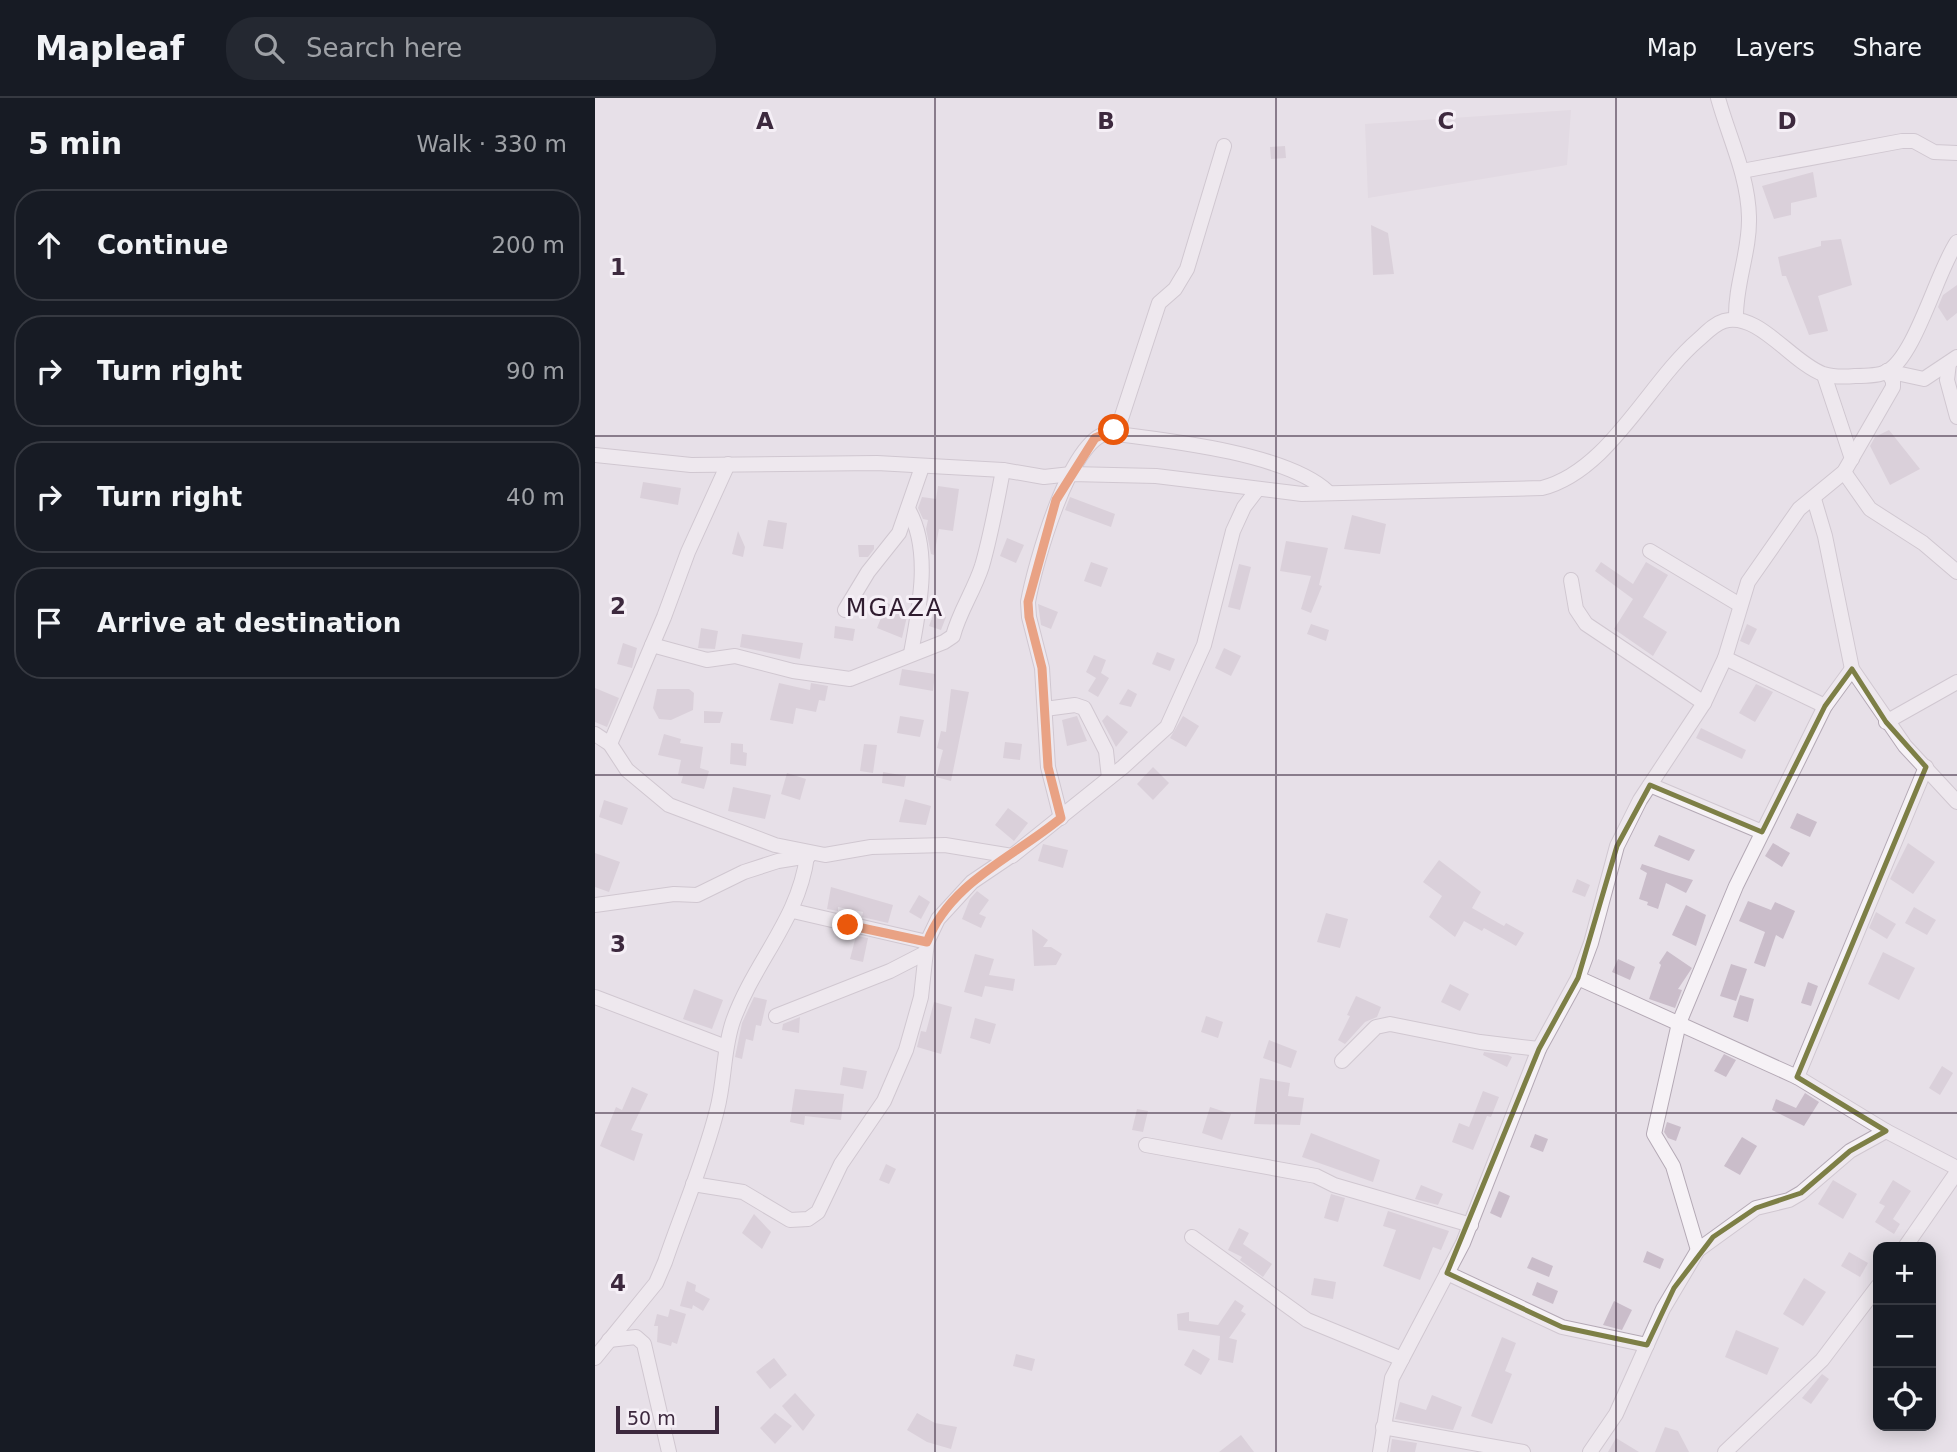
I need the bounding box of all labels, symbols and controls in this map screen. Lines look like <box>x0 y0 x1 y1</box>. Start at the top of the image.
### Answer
search box <box>226 17 716 80</box>
text: Mapleaf <box>35 29 184 68</box>
icon: search <box>250 29 288 67</box>
text: Search here <box>306 33 462 63</box>
text: Map <box>1647 34 1697 62</box>
text: Layers <box>1735 34 1815 62</box>
text: Share <box>1853 34 1922 62</box>
text: A <box>756 108 774 134</box>
text: B <box>1097 108 1115 134</box>
text: C <box>1438 108 1454 134</box>
text: D <box>1777 108 1797 134</box>
text: 5 min <box>28 126 122 161</box>
text: Walk · 330 m <box>416 131 567 157</box>
icon: ahead <box>30 226 68 264</box>
text: Continue <box>97 230 228 260</box>
text: 200 m <box>491 232 565 258</box>
text: 1 <box>610 254 626 280</box>
icon: right <box>30 352 68 390</box>
text: Turn right <box>97 356 242 386</box>
text: 90 m <box>506 358 565 384</box>
route start <box>1098 414 1129 445</box>
icon: right <box>30 478 68 516</box>
text: Turn right <box>97 482 242 512</box>
text: 40 m <box>506 484 565 510</box>
text: 2 <box>610 593 626 619</box>
district label: MGAZA <box>846 594 944 622</box>
icon: arrive <box>30 604 68 642</box>
text: Arrive at destination <box>97 608 401 638</box>
route end <box>832 909 863 940</box>
text: 3 <box>610 931 626 957</box>
map controls <box>1873 1242 1936 1431</box>
button: + <box>1873 1242 1936 1305</box>
text: 4 <box>610 1270 626 1296</box>
button: − <box>1873 1305 1936 1368</box>
button: locate <box>1873 1368 1936 1431</box>
scale bar <box>616 1403 719 1435</box>
text: 50 m <box>627 1407 676 1429</box>

